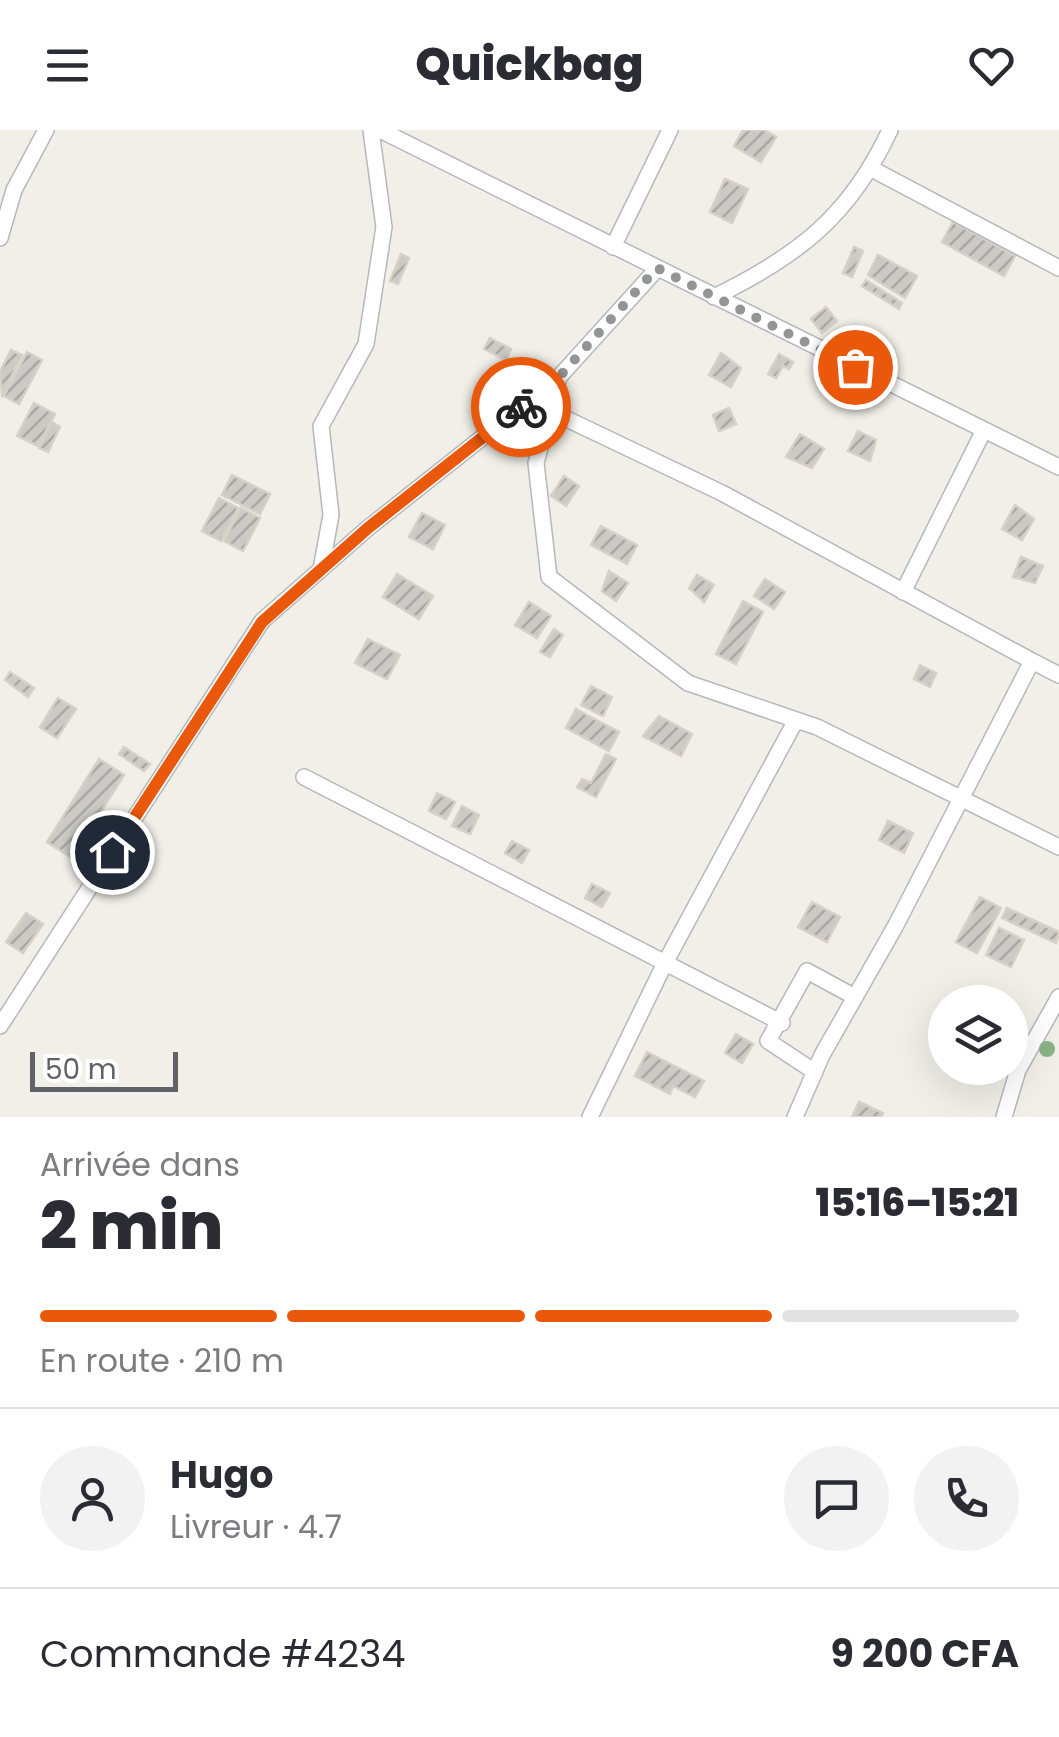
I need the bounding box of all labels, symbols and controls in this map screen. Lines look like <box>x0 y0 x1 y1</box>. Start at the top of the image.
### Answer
text: Quickbag <box>415 33 644 96</box>
icon: menu <box>40 38 95 93</box>
icon: heart <box>964 38 1019 93</box>
pin <box>813 325 898 410</box>
icon: bag <box>828 340 883 395</box>
courier <box>471 357 571 457</box>
icon: bike <box>494 380 549 435</box>
pin <box>70 810 155 895</box>
icon: home <box>85 825 140 880</box>
map controls <box>928 985 1028 1085</box>
button: layers <box>928 985 1028 1085</box>
scale bar <box>30 1047 178 1091</box>
text: 50 m <box>45 1050 116 1089</box>
text: Arrivée dans <box>40 1142 240 1187</box>
text: 15:16–15:21 <box>816 1176 1019 1229</box>
text: 2 min <box>40 1181 223 1272</box>
text: En route · 210 m <box>40 1338 284 1383</box>
button: person <box>40 1446 145 1551</box>
button: chat <box>784 1446 889 1551</box>
button: phone <box>914 1446 1019 1551</box>
text: Hugo <box>170 1448 273 1501</box>
text: Livreur · 4.7 <box>170 1504 342 1549</box>
text: Commande #4234 <box>40 1627 405 1680</box>
text: 9 200 CFA <box>831 1627 1019 1680</box>

